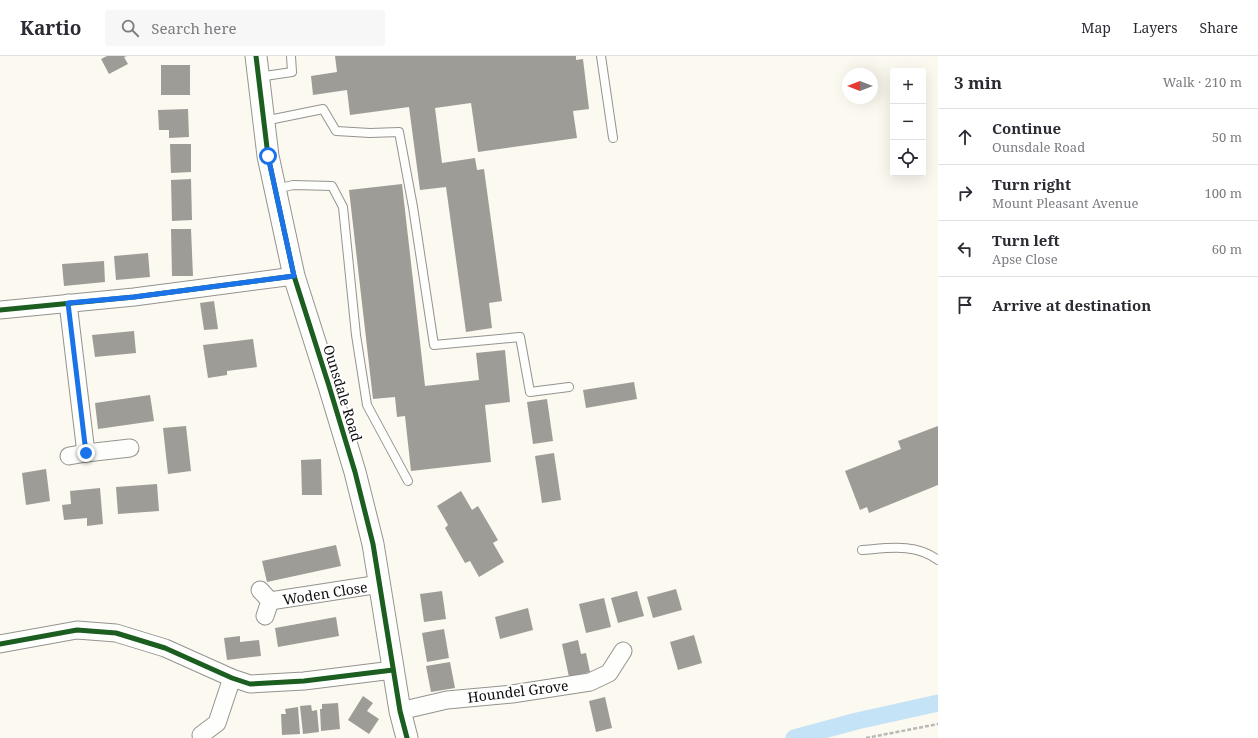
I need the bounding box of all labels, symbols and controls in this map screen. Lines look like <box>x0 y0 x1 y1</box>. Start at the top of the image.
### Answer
search box <box>105 10 385 46</box>
text: Kartio <box>20 15 81 41</box>
icon: search <box>119 17 141 39</box>
text: Search here <box>151 18 236 38</box>
text: Map <box>1081 18 1111 37</box>
text: Layers <box>1133 18 1178 37</box>
text: Share <box>1200 18 1238 37</box>
north arrow <box>842 68 878 104</box>
map controls <box>890 68 926 176</box>
button: + <box>890 68 926 104</box>
text: 3 min <box>954 71 1002 94</box>
text: Walk · 210 m <box>1163 73 1242 91</box>
button: − <box>890 104 926 140</box>
text: Continue <box>992 118 1061 138</box>
icon: ahead <box>954 126 976 148</box>
text: 50 m <box>1212 128 1242 146</box>
text: Ounsdale Road <box>992 138 1085 156</box>
button: locate <box>890 140 926 176</box>
route start <box>259 147 277 165</box>
text: Turn right <box>992 174 1071 194</box>
icon: right <box>954 182 976 204</box>
text: 100 m <box>1205 184 1242 202</box>
text: Mount Pleasant Avenue <box>992 194 1138 212</box>
text: Turn left <box>992 230 1060 250</box>
icon: left <box>954 238 976 260</box>
text: 60 m <box>1212 240 1242 258</box>
text: Apse Close <box>992 250 1058 268</box>
icon: arrive <box>954 294 976 316</box>
text: Arrive at destination <box>992 295 1151 315</box>
street label: Ounsdale Road <box>319 342 367 444</box>
route end <box>77 444 95 462</box>
street label: Woden Close <box>281 577 369 609</box>
street label: Houndel Grove <box>467 675 569 707</box>

